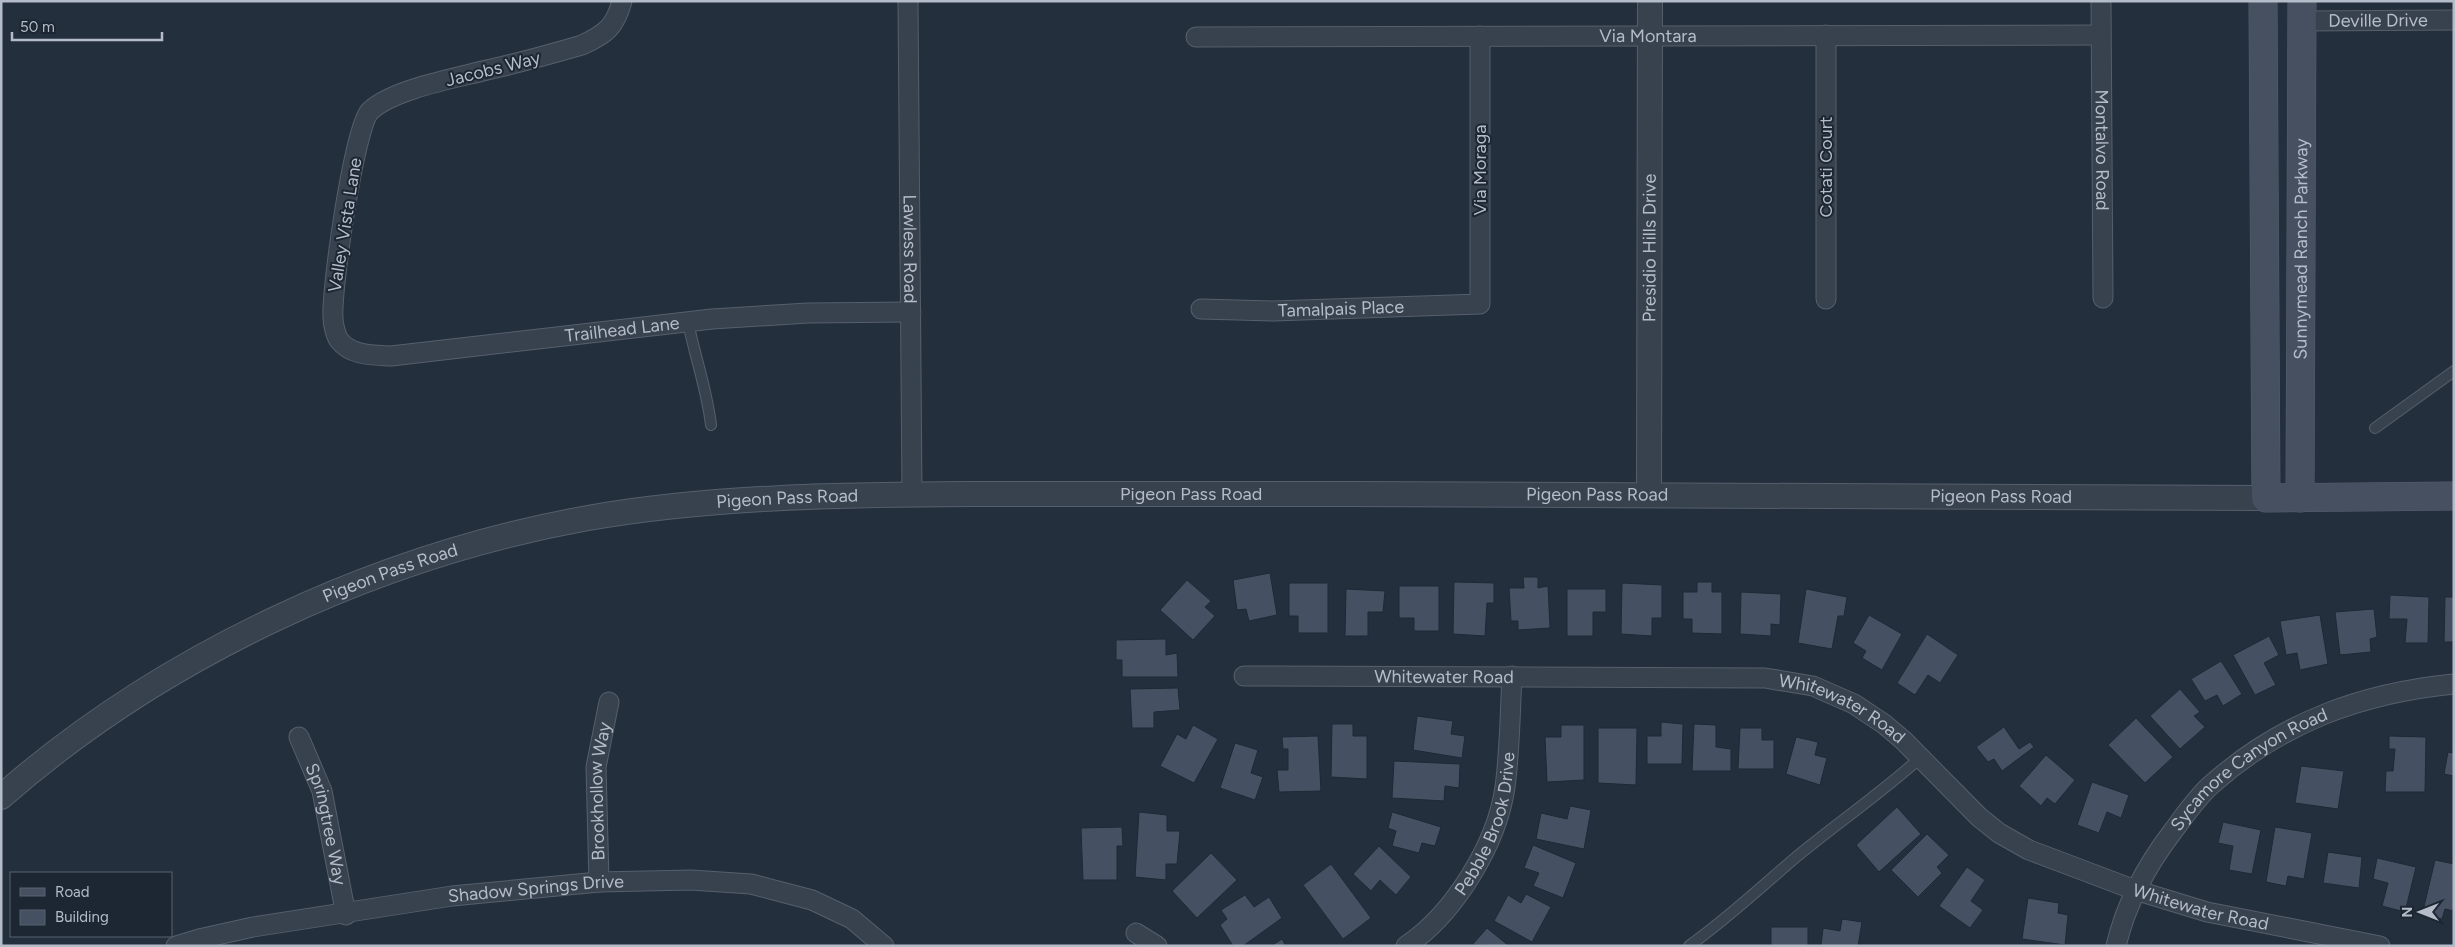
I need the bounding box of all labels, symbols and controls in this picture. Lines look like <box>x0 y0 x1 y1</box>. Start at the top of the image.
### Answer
street label: Deville Drive <box>2328 9 2428 32</box>
scale bar <box>12 10 162 42</box>
text: 50 m <box>20 18 55 36</box>
street label: Via Montara <box>1599 25 1697 47</box>
street label: Jacobs Way <box>443 46 543 91</box>
street label: Montalvo Road <box>2091 89 2113 211</box>
street label: Cotati Court <box>1815 116 1837 218</box>
street label: Via Moraga <box>1469 125 1491 215</box>
street label: Sunnymead Ranch Parkway <box>2290 138 2312 360</box>
street label: Valley Vista Lane <box>323 156 367 294</box>
street label: Presidio Hills Drive <box>1638 173 1661 322</box>
street label: Lawless Road <box>899 194 921 304</box>
street label: Tamalpais Place <box>1277 296 1405 322</box>
street label: Trailhead Lane <box>564 312 681 347</box>
street label: Pigeon Pass Road <box>1120 483 1262 505</box>
street label: Pigeon Pass Road <box>1526 483 1668 506</box>
street label: Pigeon Pass Road <box>715 484 859 513</box>
street label: Pigeon Pass Road <box>1930 485 2072 508</box>
street label: Pigeon Pass Road <box>319 539 460 607</box>
street label: Whitewater Road <box>1374 665 1514 688</box>
street label: Whitewater Road <box>1777 669 1910 748</box>
street label: Sycamore Canyon Road <box>2166 703 2331 835</box>
street label: Brookhollow Way <box>585 720 616 861</box>
street label: Pebble Brook Drive <box>1450 751 1519 900</box>
street label: Springtree Way <box>300 760 351 888</box>
street label: Shadow Springs Drive <box>447 870 624 907</box>
legend <box>10 872 172 937</box>
street label: Whitewater Road <box>2130 879 2271 935</box>
text: Road <box>55 883 90 901</box>
north arrow <box>2395 887 2445 937</box>
text: N <box>2399 907 2416 917</box>
text: Building <box>55 908 109 926</box>

